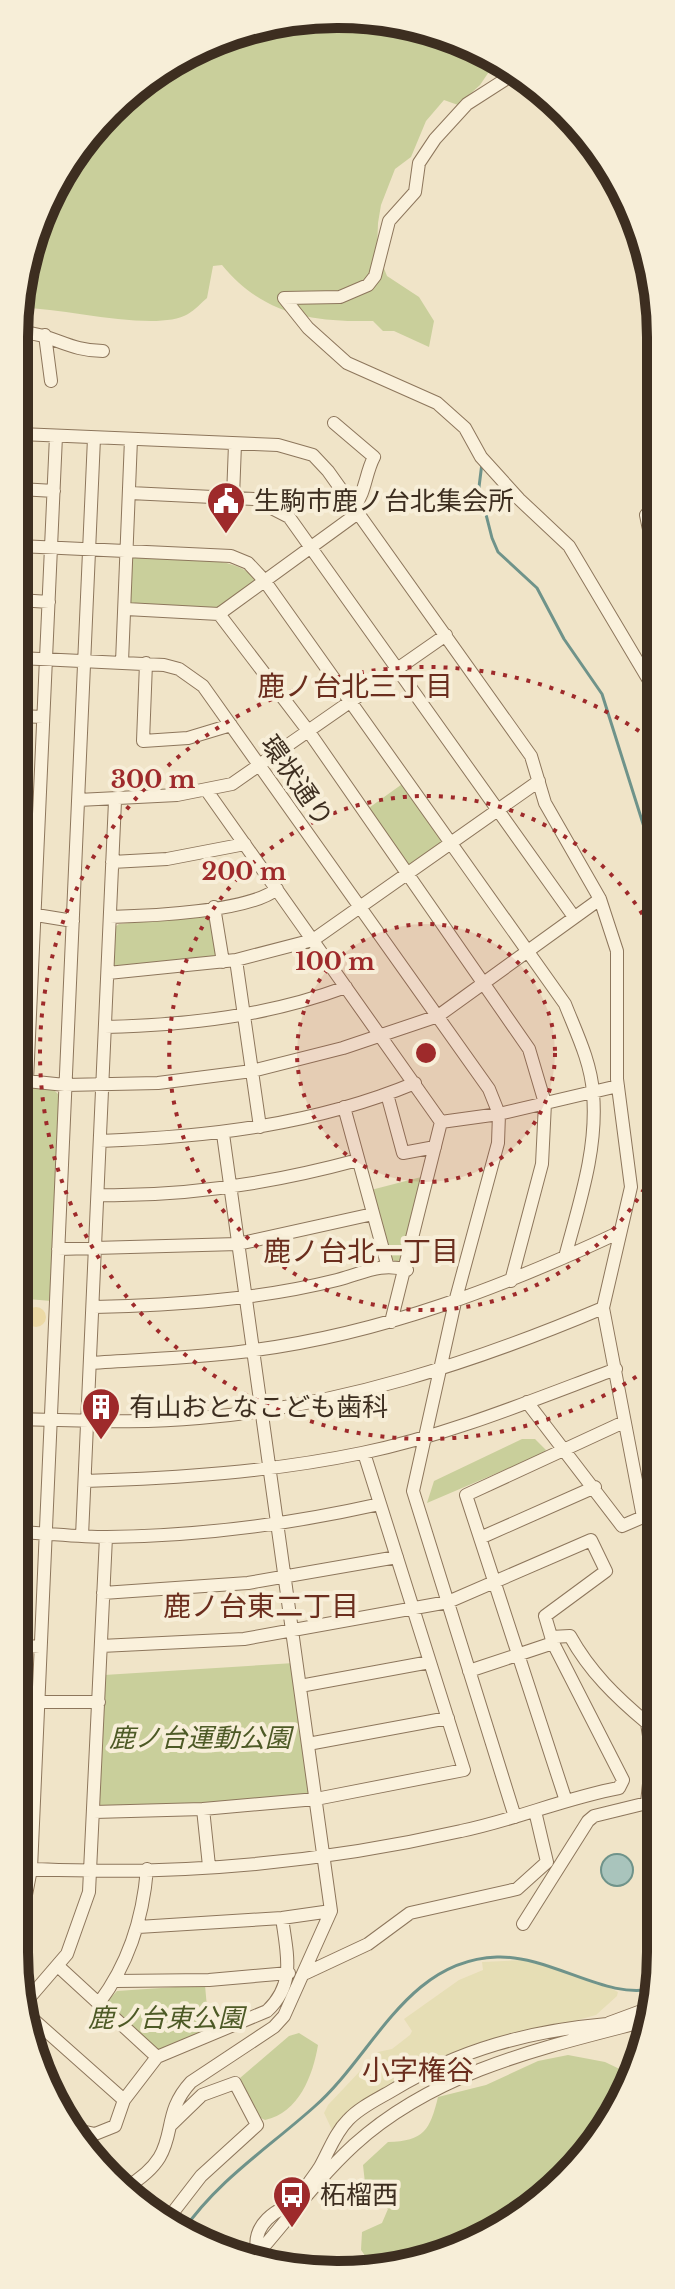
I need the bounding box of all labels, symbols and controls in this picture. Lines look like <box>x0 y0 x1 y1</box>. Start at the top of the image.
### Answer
public building icon: 生駒市鹿ノ台北集会所 <box>205 480 247 535</box>
place label: 生駒市鹿ノ台北集会所 <box>254 485 514 517</box>
district label: 鹿ノ台北三丁目 <box>257 669 453 704</box>
street label: 環状通り <box>254 729 340 833</box>
text: 300 m <box>111 765 196 794</box>
text: 200 m <box>202 857 287 886</box>
text: 100 m <box>295 947 375 976</box>
centre of rings <box>412 1039 440 1067</box>
district label: 鹿ノ台北一丁目 <box>263 1234 459 1269</box>
building icon: 有山おとなこども歯科 <box>80 1386 122 1441</box>
place label: 有山おとなこども歯科 <box>129 1391 388 1423</box>
district label: 鹿ノ台東二丁目 <box>163 1589 359 1624</box>
park label: 鹿ノ台運動公園 <box>109 1722 295 1754</box>
park label: 鹿ノ台東公園 <box>88 2002 248 2034</box>
district label: 小字権谷 <box>362 2053 474 2088</box>
bus stop icon: 柘榴西 <box>271 2174 313 2229</box>
place label: 柘榴西 <box>320 2179 398 2211</box>

